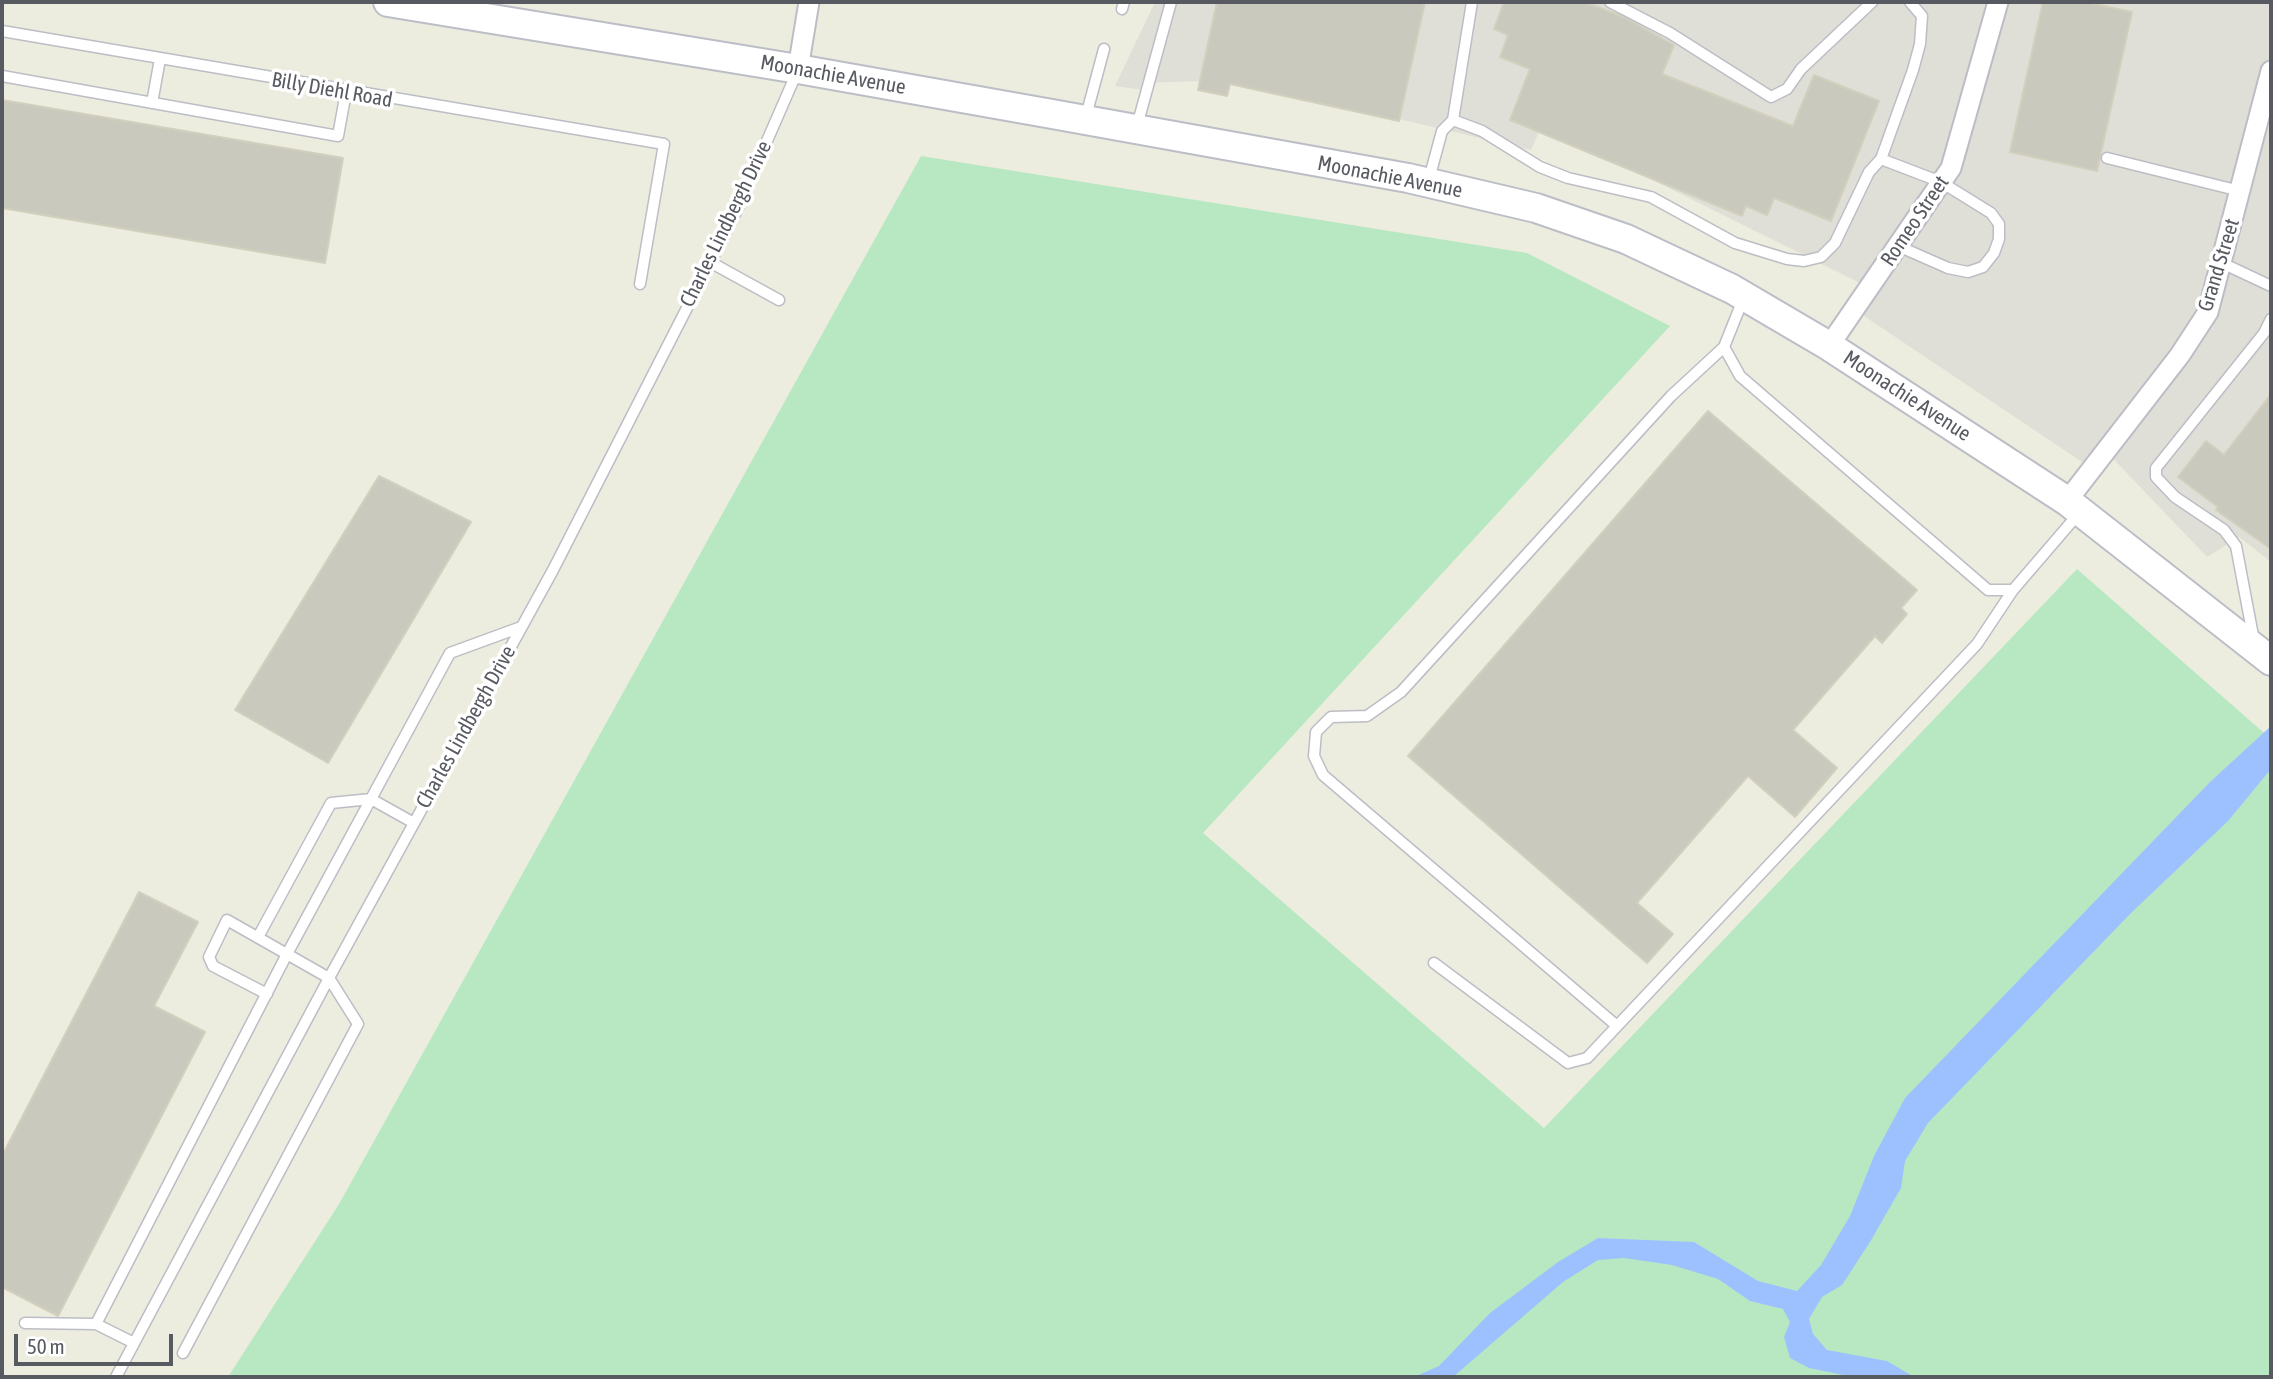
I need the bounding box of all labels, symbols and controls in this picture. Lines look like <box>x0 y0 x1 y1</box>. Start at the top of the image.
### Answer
street label: Moonachie Avenue <box>758 50 908 100</box>
street label: Billy Diehl Road <box>270 67 394 113</box>
street label: Charles Lindbergh Drive <box>675 137 777 311</box>
street label: Moonachie Avenue <box>1315 151 1465 203</box>
street label: Romeo Street <box>1876 171 1954 271</box>
street label: Grand Street <box>2193 216 2245 314</box>
street label: Moonachie Avenue <box>1838 345 1976 447</box>
street label: Charles Lindbergh Drive <box>411 641 521 813</box>
scale bar <box>18 1320 177 1364</box>
text: 50 m <box>27 1334 65 1358</box>

